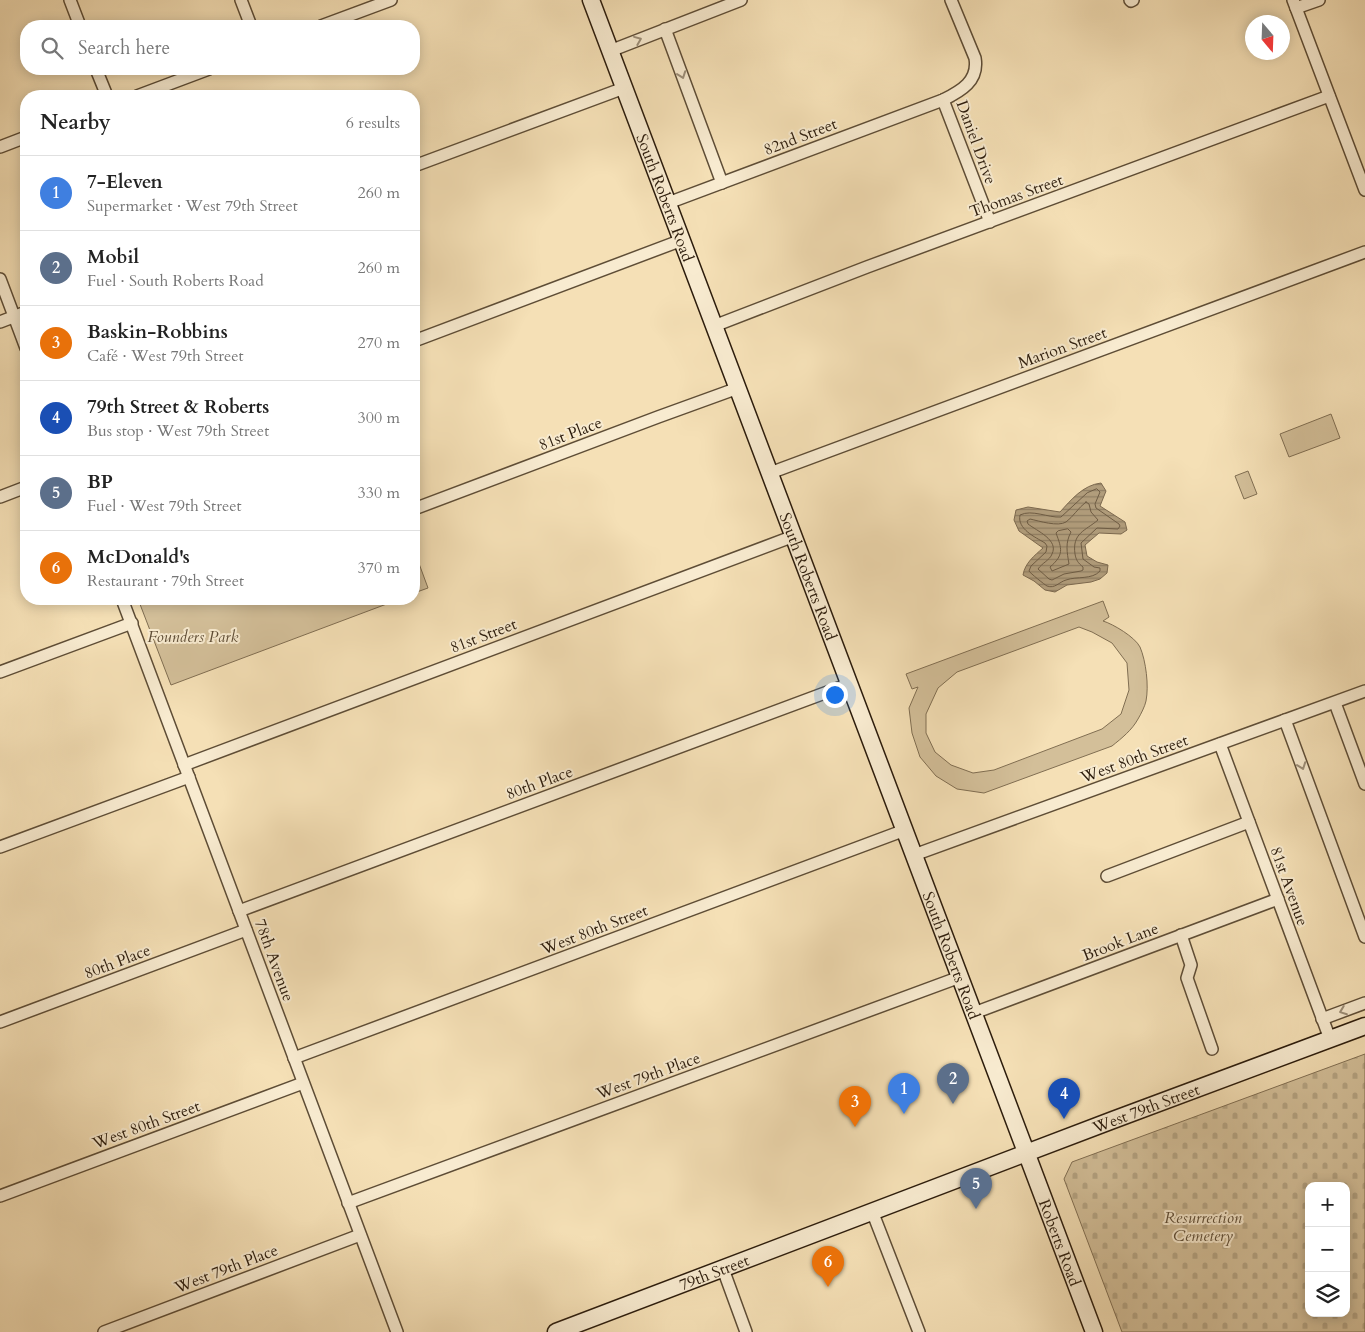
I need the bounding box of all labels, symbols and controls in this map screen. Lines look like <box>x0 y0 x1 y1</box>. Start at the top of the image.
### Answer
north arrow <box>1245 15 1290 60</box>
search box <box>20 20 420 75</box>
icon: search <box>38 34 66 62</box>
text: Search here <box>78 35 170 61</box>
one-way arrow <box>633 36 642 46</box>
one-way arrow <box>676 70 686 78</box>
street label: Daniel Drive <box>951 97 1001 187</box>
text: Nearby <box>40 108 111 137</box>
text: 6 results <box>346 112 400 134</box>
street label: 82nd Street <box>761 113 840 161</box>
street label: South Roberts Road <box>630 131 699 265</box>
text: 7-Eleven <box>87 169 163 195</box>
street label: Thomas Street <box>967 169 1066 223</box>
text: 1 <box>52 182 60 204</box>
text: 260 m <box>358 182 400 204</box>
text: Supermarket · West 79th Street <box>87 195 298 217</box>
text: Mobil <box>87 244 139 270</box>
text: 2 <box>52 257 60 279</box>
text: 260 m <box>358 257 400 279</box>
text: Fuel · South Roberts Road <box>87 270 264 292</box>
text: Baskin-Robbins <box>87 319 228 345</box>
street label: Marion Street <box>1015 322 1110 374</box>
text: 3 <box>52 332 60 354</box>
text: 270 m <box>358 332 400 354</box>
text: Café · West 79th Street <box>87 345 244 367</box>
text: 79th Street & Roberts <box>87 394 269 420</box>
text: 4 <box>52 407 60 429</box>
text: 300 m <box>358 407 400 429</box>
street label: 81st Place <box>536 412 605 456</box>
text: Bus stop · West 79th Street <box>87 420 269 442</box>
text: BP <box>87 469 113 495</box>
text: 5 <box>52 482 60 504</box>
text: 330 m <box>358 482 400 504</box>
text: Fuel · West 79th Street <box>87 495 242 517</box>
street label: South Roberts Road <box>774 510 842 644</box>
text: McDonald's <box>87 544 190 570</box>
text: 6 <box>52 557 60 579</box>
text: 370 m <box>358 557 400 579</box>
text: Restaurant · 79th Street <box>87 570 244 592</box>
street label: 81st Street <box>447 613 520 659</box>
park label: Founders Park <box>148 626 238 648</box>
your location <box>822 682 848 708</box>
street label: West 80th Street <box>1077 729 1191 789</box>
street label: 80th Place <box>503 761 576 805</box>
one-way arrow <box>1296 761 1306 770</box>
street label: 81st Avenue <box>1265 844 1314 929</box>
street label: South Roberts Road <box>917 889 985 1023</box>
street label: West 80th Street <box>537 899 651 961</box>
street label: 78th Avenue <box>249 916 299 1005</box>
street label: Brook Lane <box>1079 917 1162 967</box>
street label: 80th Place <box>81 939 154 985</box>
one-way arrow <box>1340 1005 1348 1015</box>
street label: West 79th Place <box>592 1047 703 1105</box>
pin: 2 <box>937 1063 969 1104</box>
pin: 1 <box>888 1073 920 1114</box>
pin: 4 <box>1048 1078 1080 1119</box>
street label: West 79th Street <box>1089 1079 1203 1139</box>
pin: 3 <box>839 1086 871 1127</box>
street label: West 80th Street <box>89 1095 203 1155</box>
pin: 5 <box>960 1168 992 1209</box>
map controls <box>1305 1182 1350 1317</box>
button: + <box>1305 1182 1350 1227</box>
street label: Roberts Road <box>1033 1196 1086 1290</box>
park label: Resurrection Cemetery <box>1164 1207 1242 1247</box>
button: − <box>1305 1227 1350 1272</box>
street label: West 79th Place <box>171 1239 281 1299</box>
pin: 6 <box>812 1246 844 1287</box>
street label: 79th Street <box>676 1250 752 1296</box>
button: layers <box>1305 1272 1350 1317</box>

